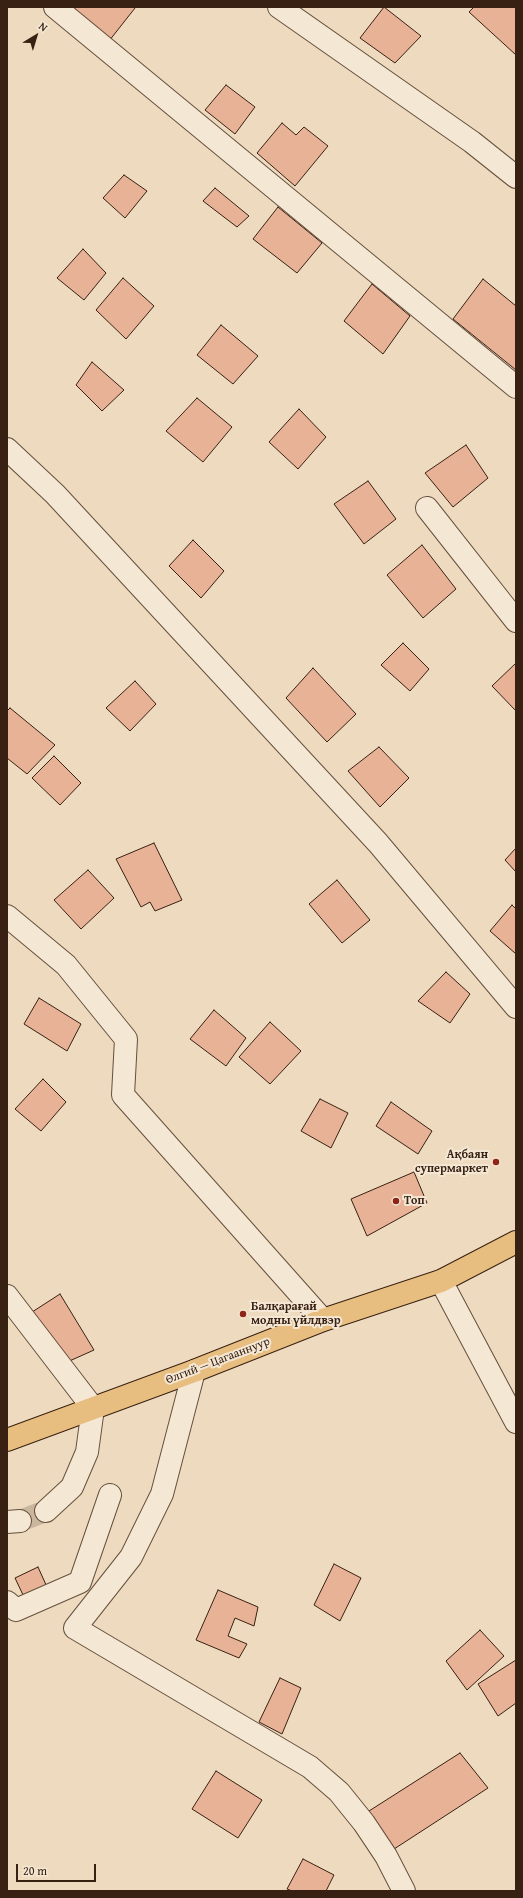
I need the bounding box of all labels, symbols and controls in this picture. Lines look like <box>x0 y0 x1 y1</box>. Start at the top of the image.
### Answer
north arrow <box>16 16 56 56</box>
text: N <box>36 18 51 35</box>
place label: Ақбаян супермаркет <box>415 1148 488 1176</box>
marker: Ақбаян супермаркет <box>491 1157 501 1167</box>
place label: Топ <box>404 1194 425 1208</box>
marker: Топ <box>391 1196 401 1206</box>
place label: Балқарағай модны үйлдвэр <box>251 1300 341 1328</box>
marker: Балқарағай модны үйлдвэр <box>238 1309 248 1319</box>
street label: Өлгий — Цагааннуур <box>164 1334 272 1388</box>
scale bar <box>18 1856 98 1882</box>
text: 20 m <box>23 1862 47 1879</box>

